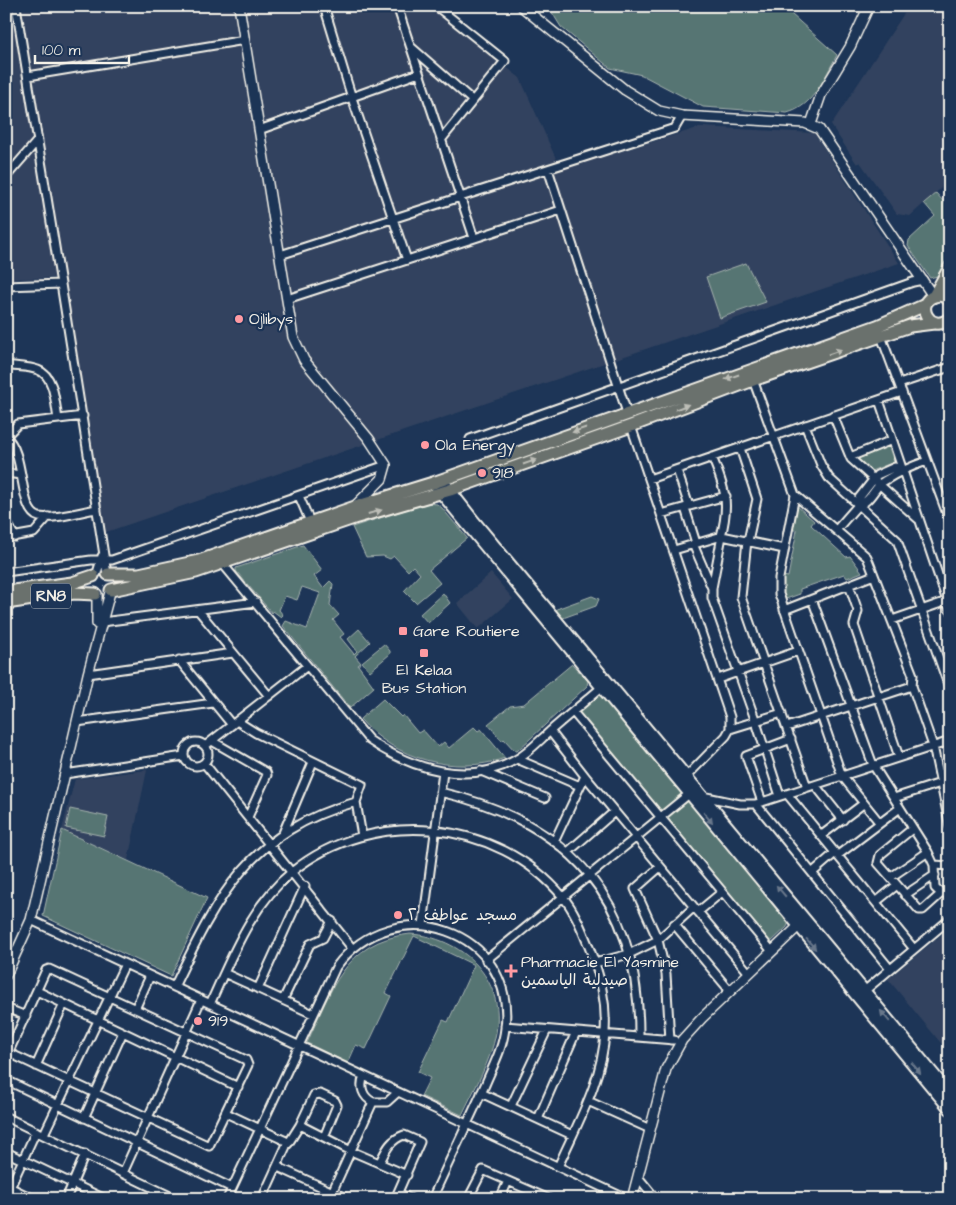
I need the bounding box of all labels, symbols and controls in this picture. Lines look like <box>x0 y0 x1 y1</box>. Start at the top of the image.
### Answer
scale bar <box>35 32 129 64</box>
text: 100 m <box>42 40 81 61</box>
place label: Ojlibys <box>249 308 293 331</box>
marker: Ojlibys <box>233 313 245 325</box>
one-way arrow <box>828 348 843 355</box>
one-way arrow <box>724 373 739 381</box>
one-way arrow <box>675 403 690 410</box>
one-way arrow <box>571 427 586 434</box>
place label: Ola Energy <box>435 434 515 457</box>
marker: Ola Energy <box>419 439 431 451</box>
one-way arrow <box>522 458 537 465</box>
place label: 918 <box>492 462 514 484</box>
marker: 918 <box>476 467 488 479</box>
one-way arrow <box>368 507 383 515</box>
road number: RN8 <box>31 584 71 608</box>
place label: Gare Routiere <box>413 620 520 642</box>
marker: Gare Routiere <box>397 625 409 637</box>
marker: El Kelaa Bus Station <box>418 647 430 659</box>
place label: El Kelaa Bus Station <box>382 659 466 699</box>
one-way arrow <box>703 811 714 824</box>
one-way arrow <box>776 884 787 897</box>
place label: مسجد عواطف ٢ <box>408 904 517 926</box>
marker: مسجد عواطف ٢ <box>392 909 404 921</box>
one-way arrow <box>806 937 817 950</box>
place label: Pharmacie El Yasmine صيدلية الياسمين <box>521 951 679 991</box>
marker: Pharmacie El Yasmine صيدلية الياسمين <box>505 965 517 977</box>
place label: 919 <box>208 1010 228 1032</box>
one-way arrow <box>880 1010 891 1022</box>
marker: 919 <box>192 1015 204 1027</box>
one-way arrow <box>910 1061 921 1074</box>

